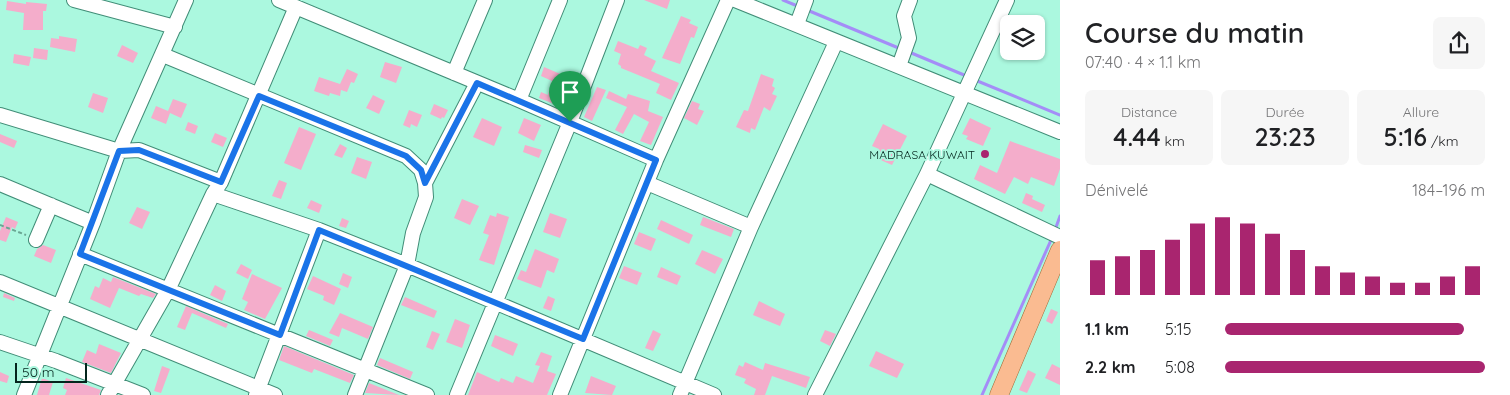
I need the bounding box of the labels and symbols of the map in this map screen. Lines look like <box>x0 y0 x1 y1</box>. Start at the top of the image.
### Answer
pin <box>549 71 591 122</box>
place label: MADRASA KUWAIT <box>869 147 975 162</box>
marker: MADRASA KUWAIT <box>979 148 991 160</box>
scale bar <box>15 360 88 383</box>

